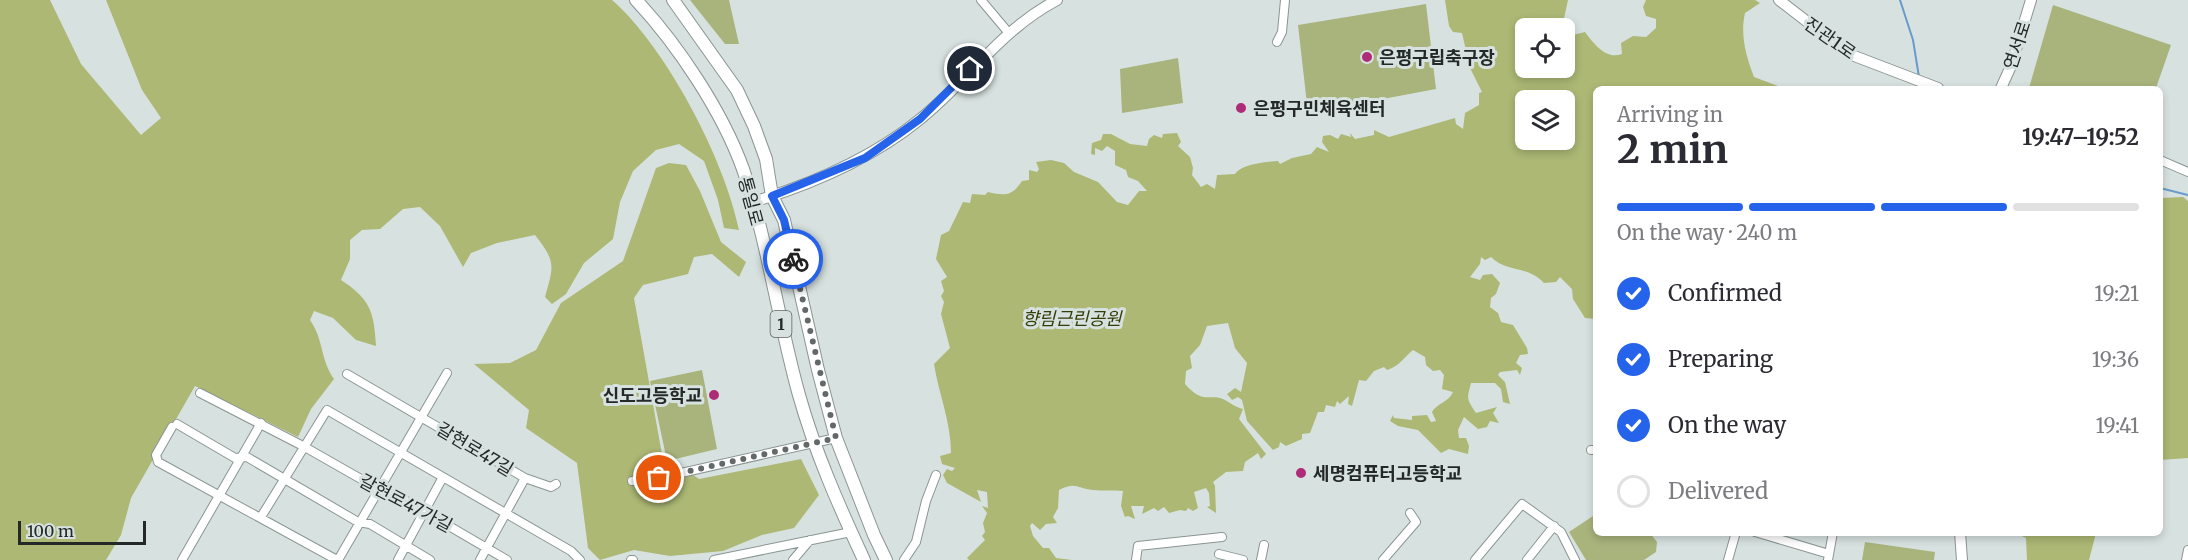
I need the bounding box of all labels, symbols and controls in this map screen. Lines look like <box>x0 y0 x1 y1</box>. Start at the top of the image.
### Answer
street label: 진관1로 <box>1800 12 1860 64</box>
map controls <box>1515 18 1575 150</box>
button: locate <box>1515 18 1575 78</box>
street label: 연서로 <box>1998 18 2036 72</box>
pin <box>944 43 995 94</box>
place label: 은평구립축구장 <box>1379 46 1495 69</box>
marker: 은평구립축구장 <box>1360 50 1374 64</box>
icon: home <box>953 52 986 85</box>
button: layers <box>1515 90 1575 150</box>
place label: 은평구민체육센터 <box>1253 97 1385 120</box>
marker: 은평구민체육센터 <box>1234 101 1248 115</box>
text: Arriving in <box>1617 102 1723 127</box>
text: 19:47–19:52 <box>2022 123 2139 151</box>
text: 2 min <box>1617 125 1728 174</box>
street label: 통일로 <box>733 174 769 228</box>
text: On the way · 240 m <box>1617 220 1797 245</box>
courier <box>763 229 823 289</box>
icon: bike <box>777 243 810 276</box>
icon: check <box>1617 277 1650 310</box>
text: Confirmed <box>1668 279 1782 307</box>
text: 19:21 <box>2094 281 2139 306</box>
park label: 향림근린공원 <box>1022 307 1123 330</box>
road number: 1 <box>770 311 792 337</box>
icon: check <box>1617 343 1650 376</box>
text: Preparing <box>1668 345 1773 373</box>
text: 19:36 <box>2092 347 2139 372</box>
place label: 신도고등학교 <box>603 384 702 407</box>
marker: 신도고등학교 <box>707 388 721 402</box>
icon: check <box>1617 409 1650 442</box>
text: On the way <box>1668 411 1786 439</box>
text: 19:41 <box>2095 413 2139 438</box>
street label: 갈현로47길 <box>432 417 518 481</box>
pin <box>633 452 684 503</box>
icon: bag <box>642 461 675 494</box>
place label: 세명컴퓨터고등학교 <box>1313 462 1462 485</box>
marker: 세명컴퓨터고등학교 <box>1294 466 1308 480</box>
street label: 갈현로47가길 <box>355 469 457 537</box>
text: Delivered <box>1668 477 1768 505</box>
scale bar <box>18 518 146 546</box>
text: 100 m <box>27 521 74 541</box>

